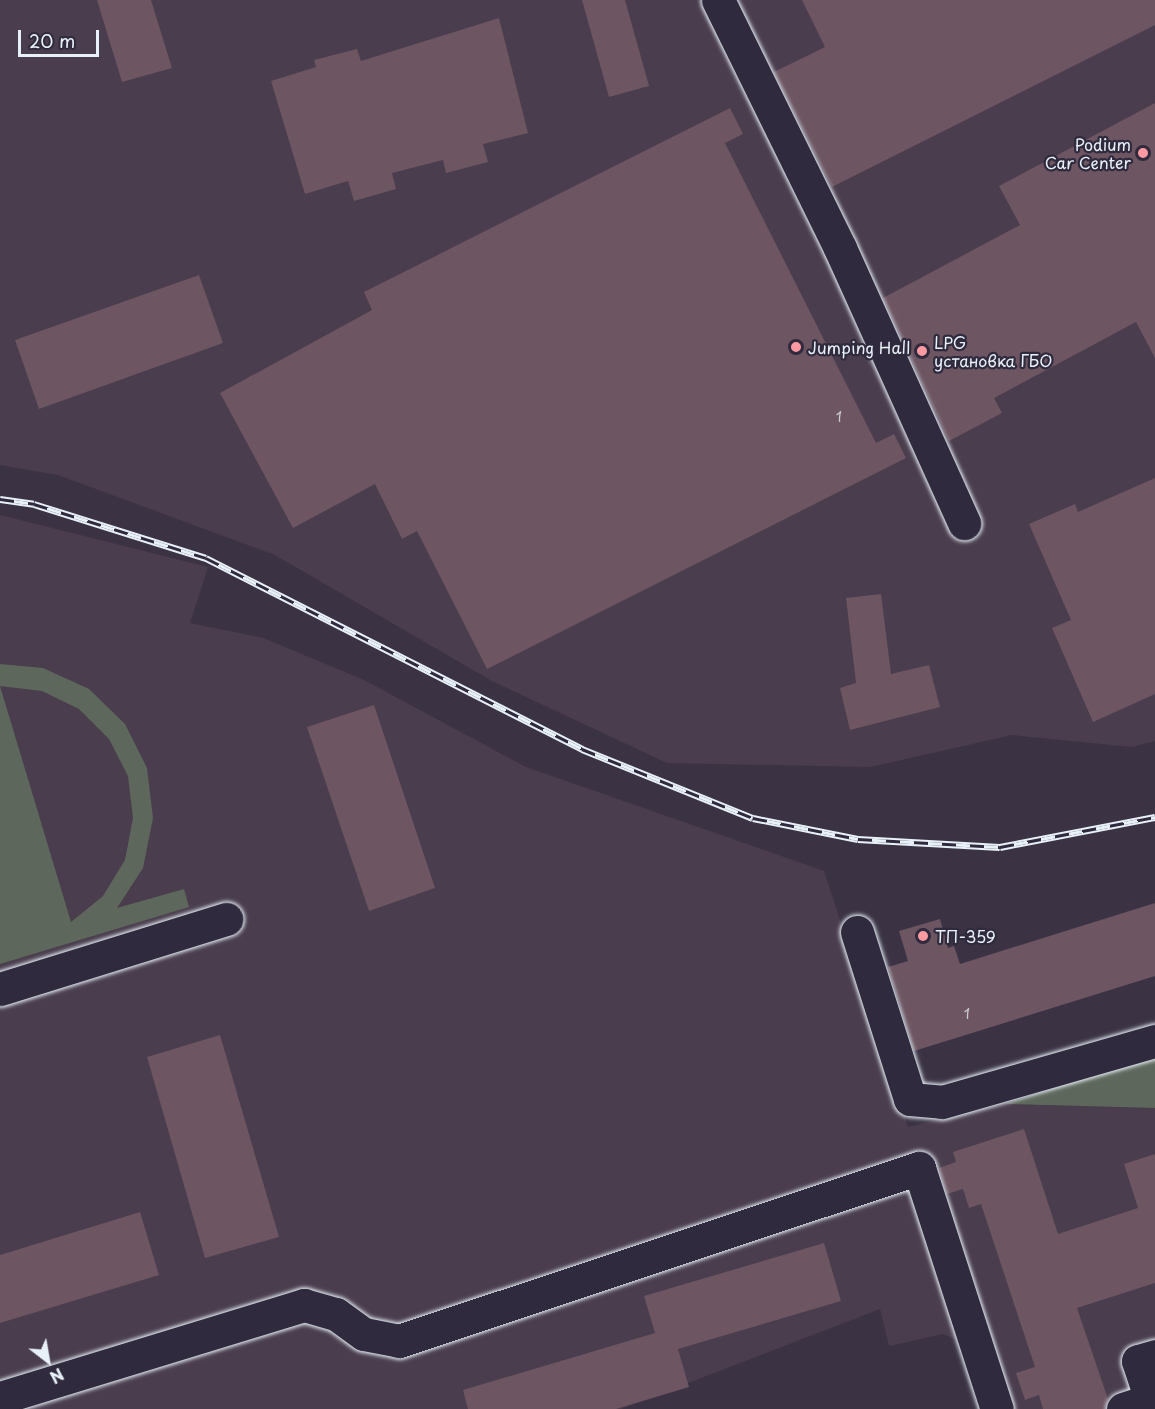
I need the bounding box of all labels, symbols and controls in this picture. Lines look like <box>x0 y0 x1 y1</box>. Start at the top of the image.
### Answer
scale bar <box>21 18 102 56</box>
text: 20 m <box>29 27 75 54</box>
place label: Podium Car Center <box>1044 134 1131 172</box>
marker: Podium Car Center <box>1136 146 1150 160</box>
place label: LPG установка ГБО <box>934 332 1053 370</box>
place label: Jumping Hall <box>808 337 911 357</box>
marker: Jumping Hall <box>789 340 803 354</box>
marker: LPG установка ГБО <box>915 344 929 358</box>
house number: 1 <box>836 409 842 425</box>
place label: ТП-359 <box>935 926 996 946</box>
marker: ТП-359 <box>916 929 930 943</box>
house number: 1 <box>964 1006 970 1022</box>
north arrow <box>18 1331 78 1391</box>
text: N <box>46 1363 69 1390</box>

